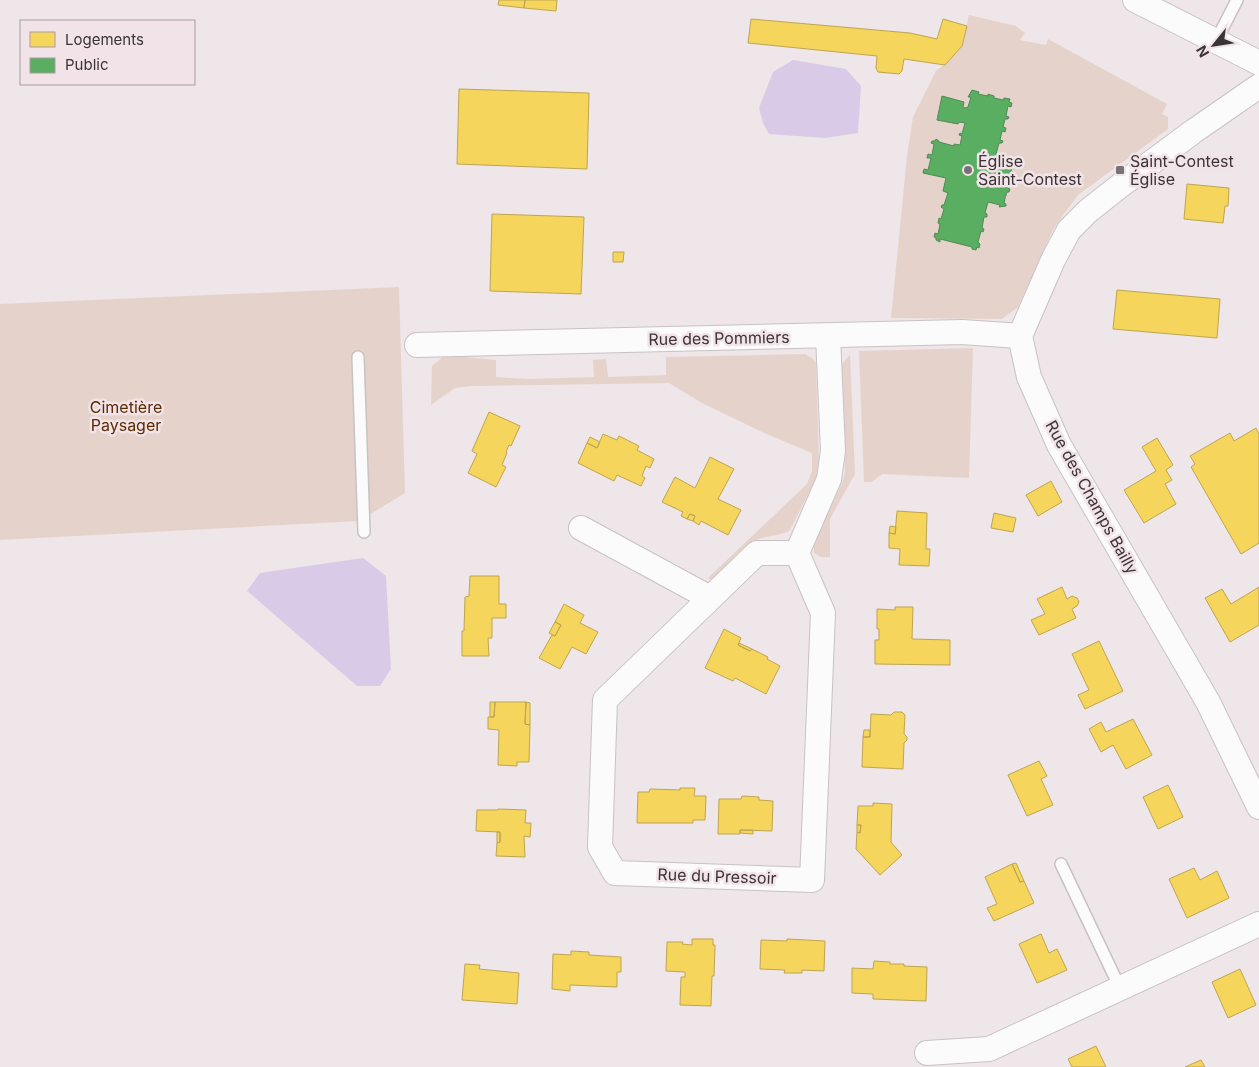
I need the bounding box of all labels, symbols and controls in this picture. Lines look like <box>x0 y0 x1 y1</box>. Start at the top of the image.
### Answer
legend <box>20 20 195 85</box>
north arrow <box>1189 20 1239 70</box>
text: Logements <box>65 30 144 49</box>
text: N <box>1192 43 1212 61</box>
text: Public <box>65 55 108 74</box>
place label: Église Saint-Contest <box>978 151 1082 189</box>
place label: Saint-Contest Église <box>1130 151 1234 189</box>
marker: Église Saint-Contest <box>962 164 974 176</box>
marker: Saint-Contest Église <box>1114 164 1126 176</box>
street label: Rue des Pommiers <box>648 327 790 349</box>
park label: Cimetière Paysager <box>90 397 162 435</box>
street label: Rue des Champs Bailly <box>1041 417 1143 577</box>
street label: Rue du Pressoir <box>657 864 777 888</box>

